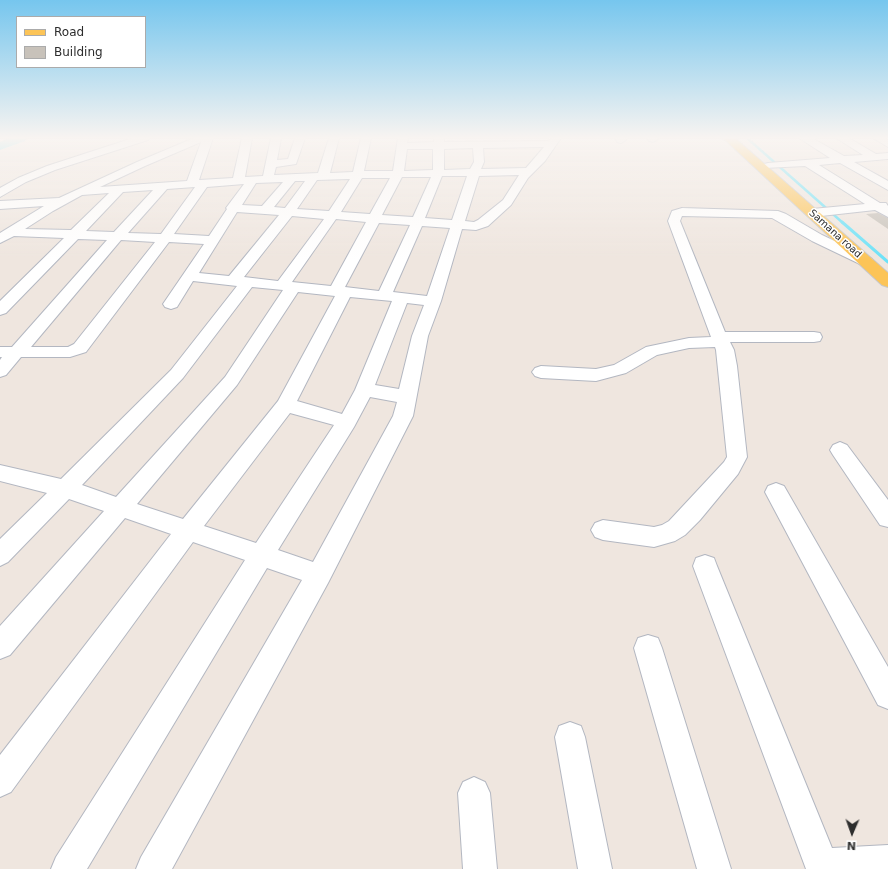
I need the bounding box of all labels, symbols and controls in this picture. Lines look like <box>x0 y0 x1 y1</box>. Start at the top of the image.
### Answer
legend <box>16 16 146 68</box>
text: Road <box>54 25 84 39</box>
text: Building <box>54 45 103 59</box>
street label: Samana road <box>806 207 864 261</box>
north arrow <box>832 813 872 853</box>
text: N <box>847 839 856 852</box>

